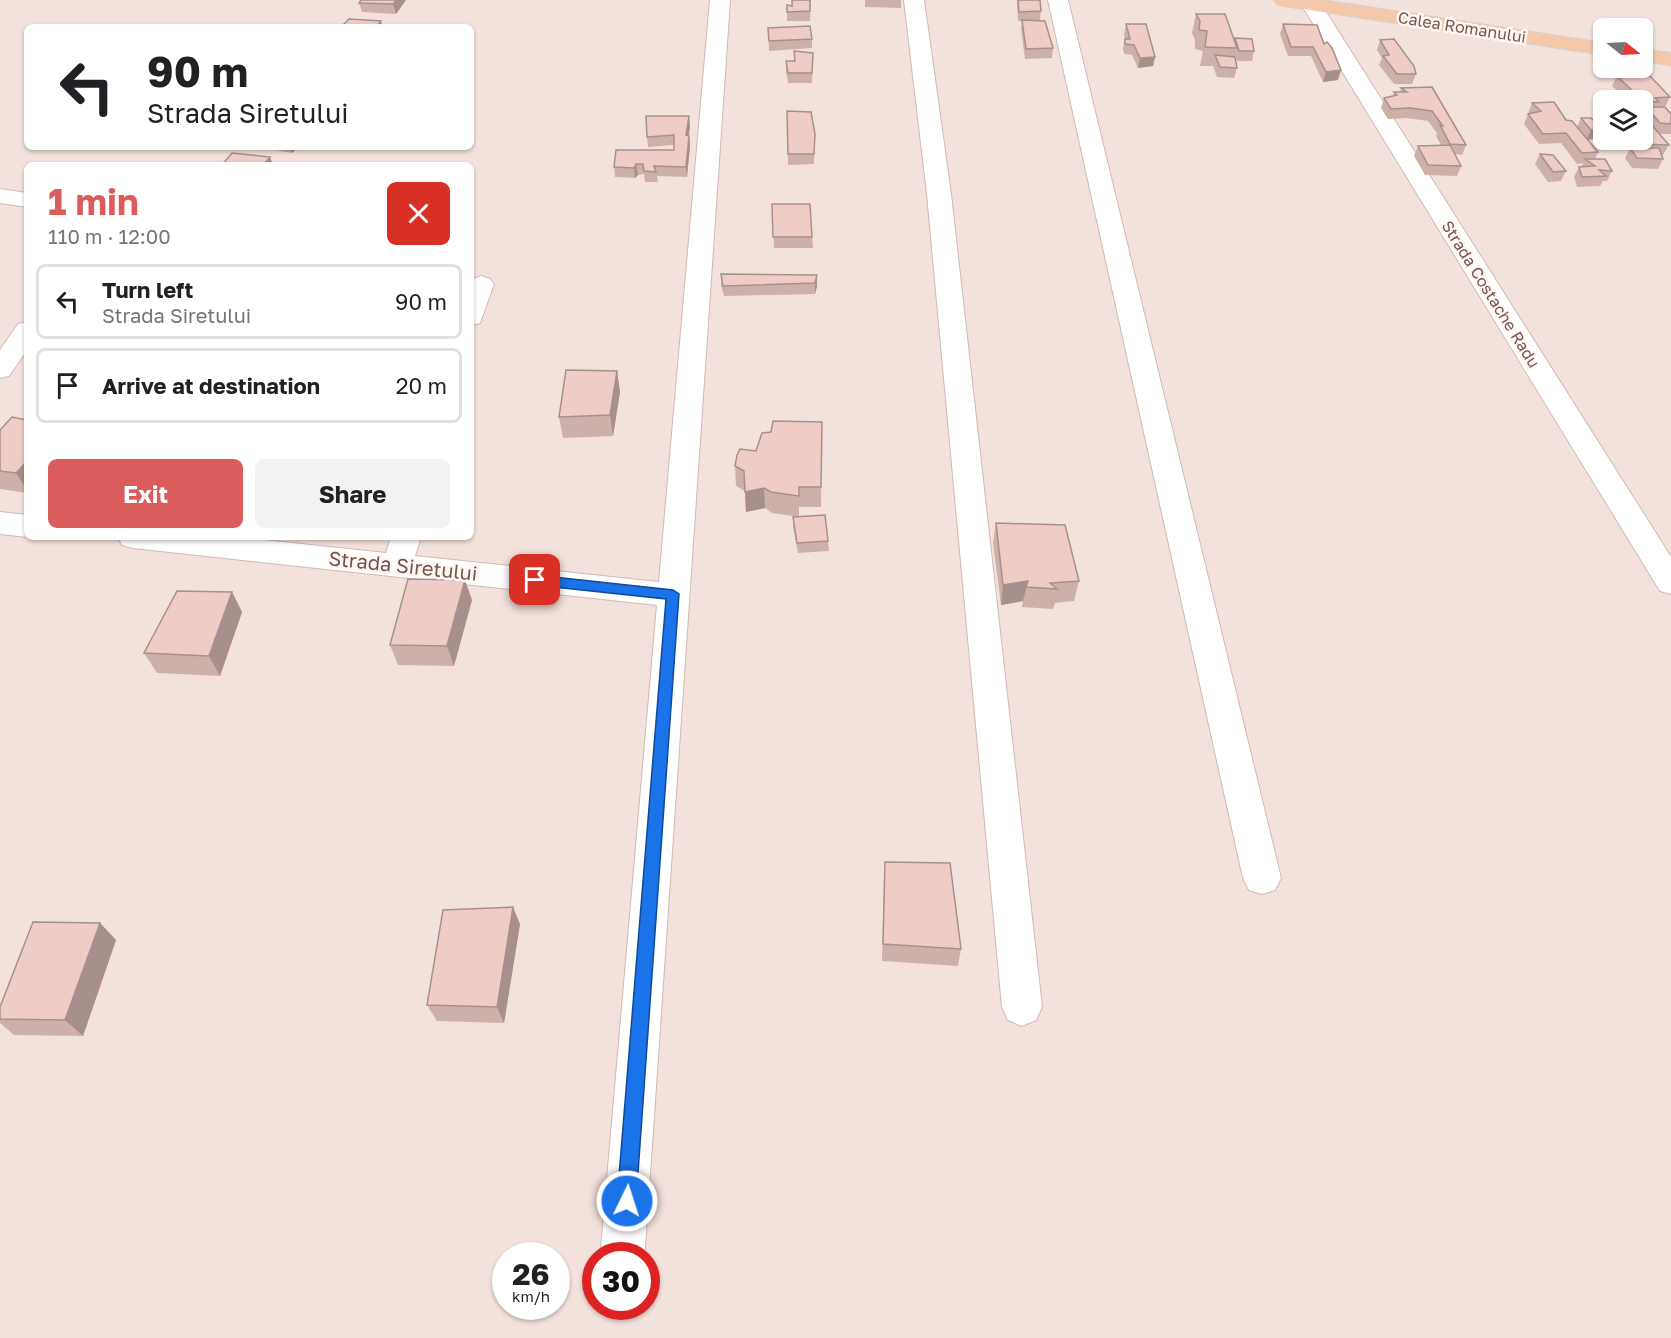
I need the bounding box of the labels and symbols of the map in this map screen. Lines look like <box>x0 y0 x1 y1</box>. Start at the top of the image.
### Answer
street label: Calea Romanului <box>1397 7 1527 47</box>
north arrow <box>1593 18 1653 78</box>
street label: Strada Costache Radu <box>1438 217 1544 371</box>
street label: Strada Siretului <box>328 545 479 585</box>
pin <box>509 554 560 605</box>
position arrow <box>595 1169 659 1233</box>
speed limit sign: 30 <box>582 1242 660 1320</box>

